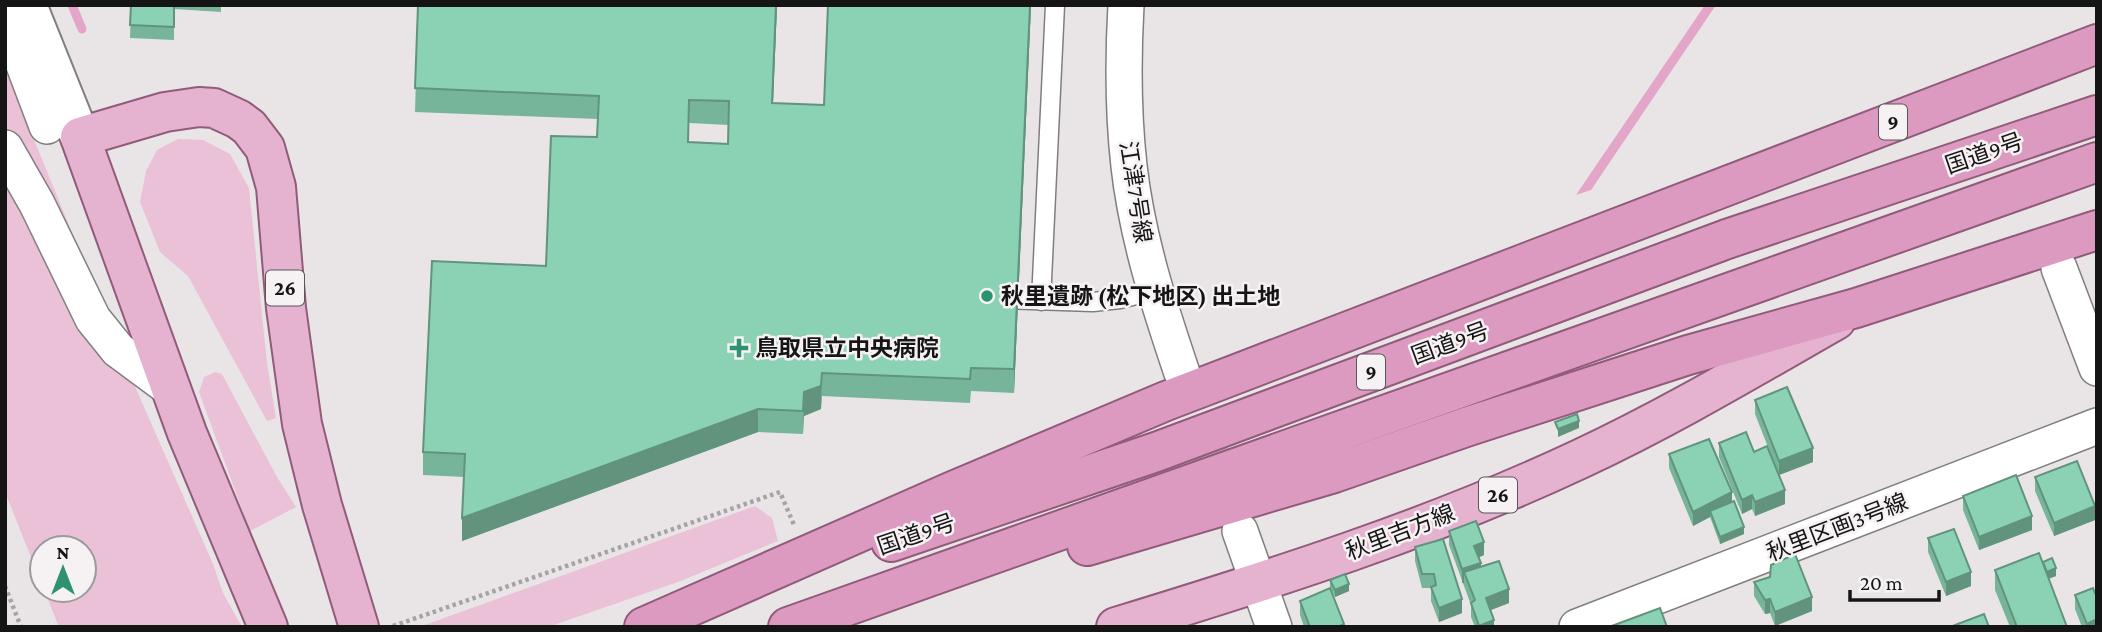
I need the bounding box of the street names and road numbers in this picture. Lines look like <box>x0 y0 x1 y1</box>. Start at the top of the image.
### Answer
road number: 9 <box>1879 104 1907 140</box>
street label: 国道9号 <box>1942 128 2026 178</box>
street label: 江津7号線 <box>1115 139 1157 245</box>
road number: 26 <box>266 270 304 306</box>
street label: 国道9号 <box>1408 317 1492 369</box>
road number: 9 <box>1357 354 1385 390</box>
road number: 26 <box>1479 477 1517 512</box>
street label: 秋里区画3号線 <box>1763 488 1911 566</box>
street label: 秋里吉方線 <box>1342 499 1458 565</box>
street label: 国道9号 <box>874 509 958 559</box>

